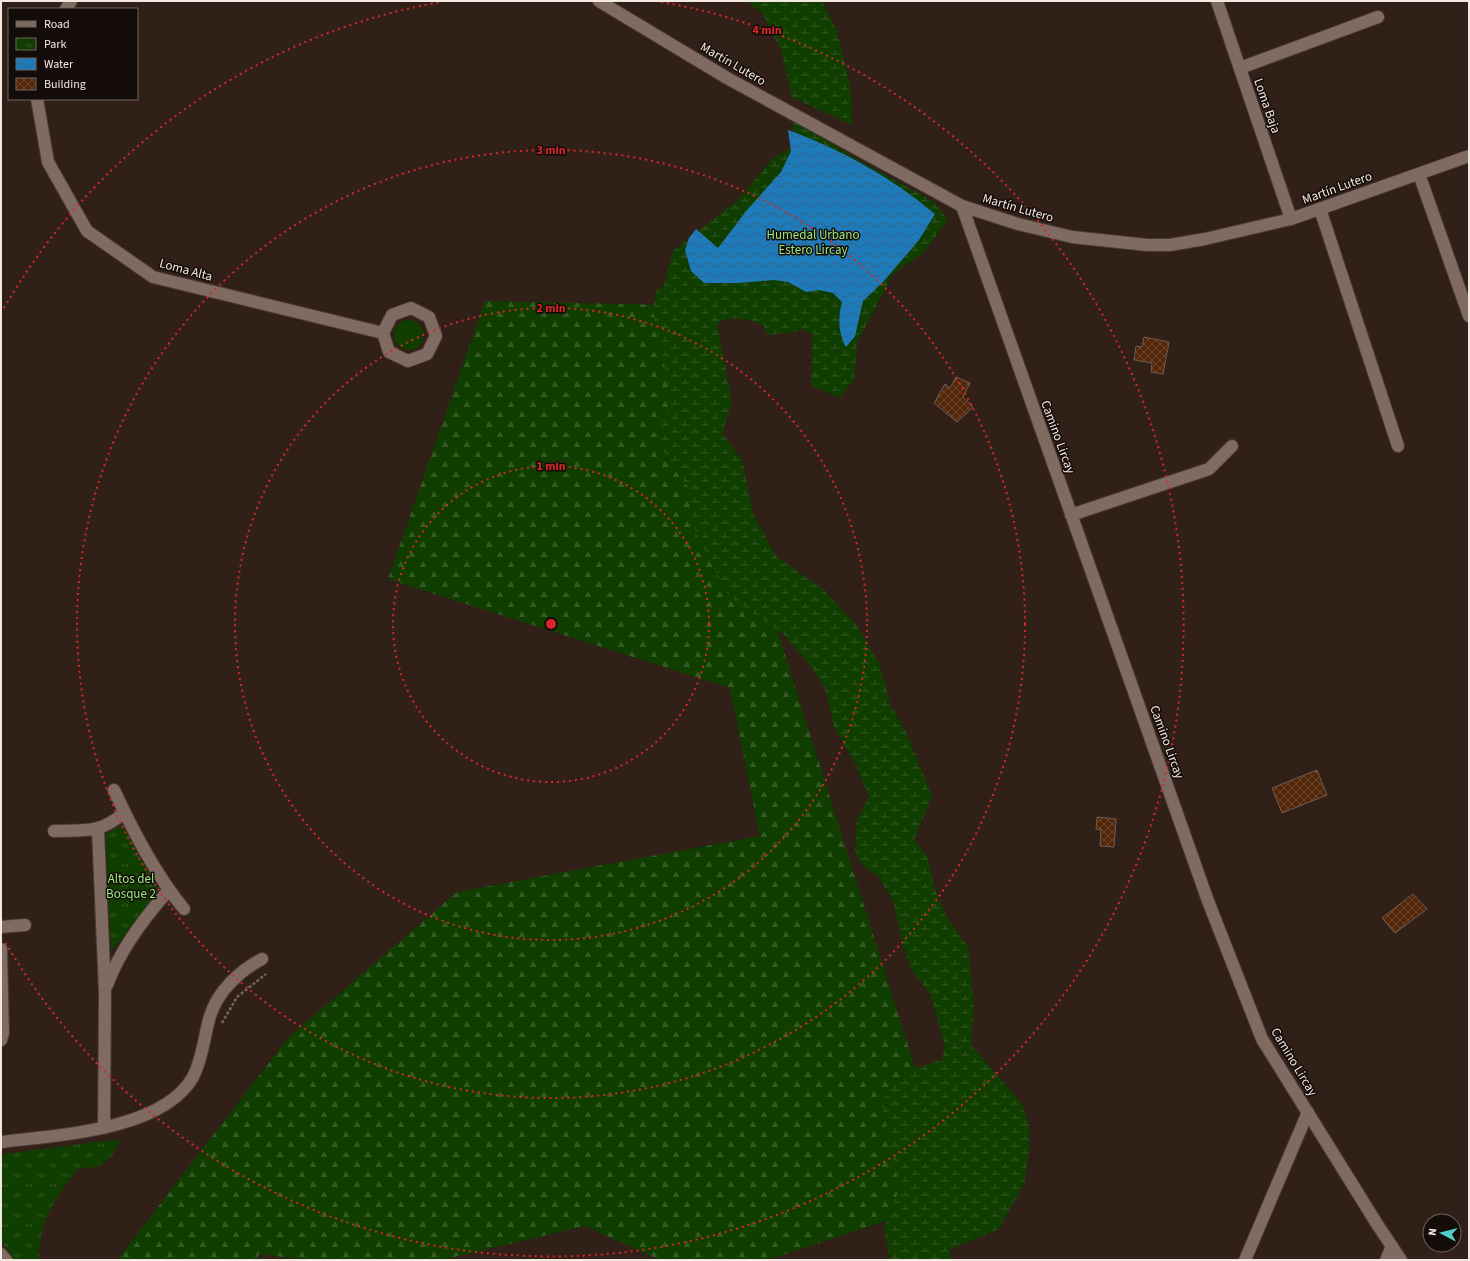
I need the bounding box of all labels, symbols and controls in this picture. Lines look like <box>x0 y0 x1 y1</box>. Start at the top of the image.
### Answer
legend <box>8 8 138 100</box>
text: Road <box>44 16 70 33</box>
text: 4 min <box>752 22 782 39</box>
text: Park <box>44 36 66 53</box>
street label: Martín Lutero <box>697 38 769 90</box>
text: Water <box>44 56 74 73</box>
text: Building <box>44 76 86 93</box>
street label: Loma Baja <box>1249 76 1285 136</box>
text: 3 min <box>536 142 566 159</box>
street label: Martín Lutero <box>1300 167 1374 209</box>
street label: Martín Lutero <box>980 189 1056 227</box>
park label: Humedal Urbano Estero Lircay <box>766 226 860 259</box>
street label: Loma Alta <box>158 254 214 286</box>
text: 2 min <box>536 300 566 317</box>
street label: Camino Lircay <box>1036 398 1080 476</box>
text: 1 min <box>536 458 566 475</box>
centre of rings <box>544 617 558 631</box>
street label: Camino Lircay <box>1145 703 1189 781</box>
park label: Altos del Bosque 2 <box>106 870 156 903</box>
street label: Camino Lircay <box>1266 1024 1322 1100</box>
north arrow <box>1422 1213 1462 1253</box>
text: N <box>1425 1227 1440 1236</box>

